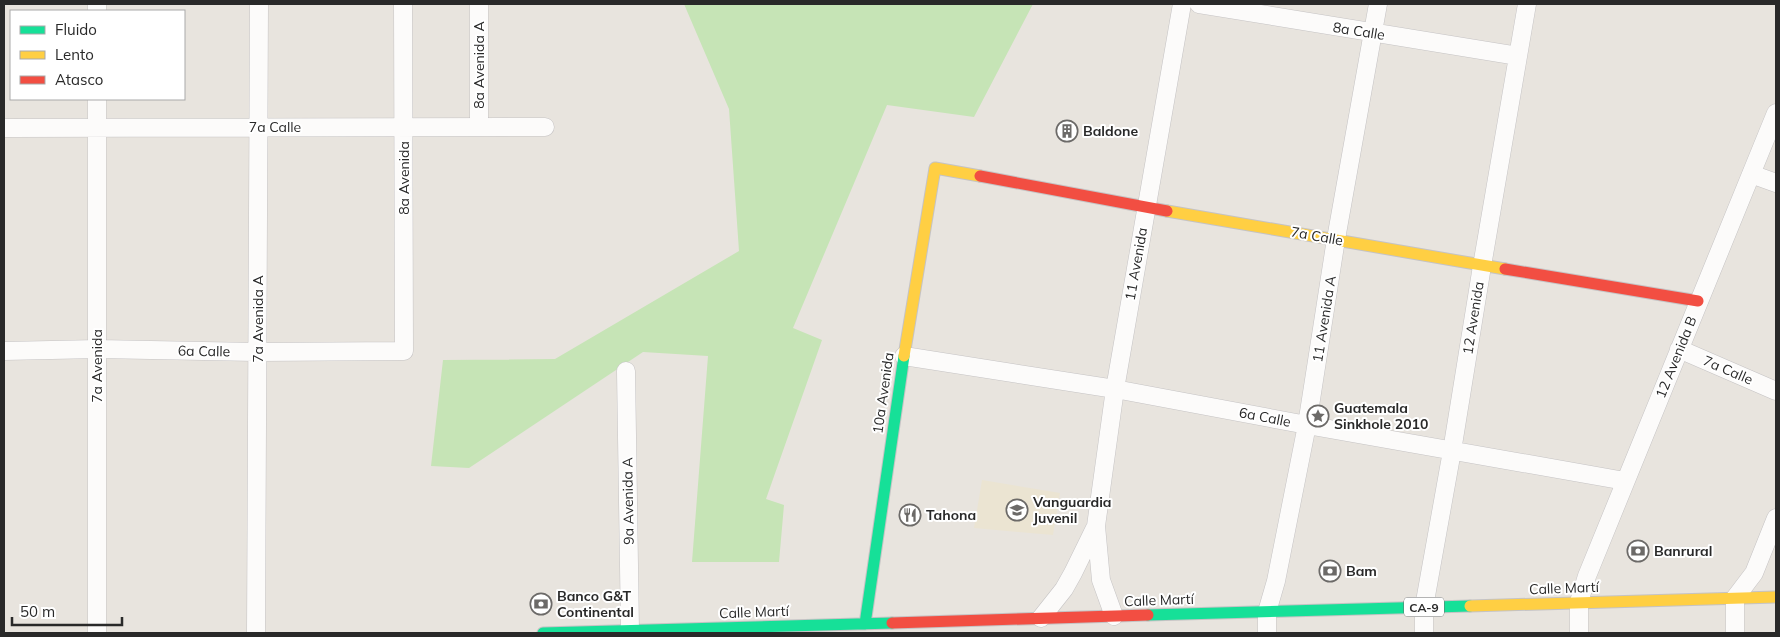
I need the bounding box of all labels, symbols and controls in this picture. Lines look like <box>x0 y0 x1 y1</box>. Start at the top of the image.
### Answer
legend <box>10 10 185 100</box>
street label: 8a Calle <box>1332 18 1386 44</box>
text: Fluido <box>55 20 97 39</box>
street label: 8a Avenida A <box>470 20 488 109</box>
text: Lento <box>55 45 94 64</box>
text: Atasco <box>55 70 103 89</box>
street label: 7a Calle <box>249 118 301 136</box>
building icon: Baldone <box>1055 119 1079 143</box>
place label: Baldone <box>1083 122 1138 140</box>
street label: 8a Avenida <box>395 141 413 215</box>
street label: 7a Calle <box>1290 223 1344 249</box>
street label: 11 Avenida <box>1121 226 1151 302</box>
street label: 7a Avenida A <box>249 274 267 363</box>
street label: 11 Avenida A <box>1308 274 1340 364</box>
street label: 12 Avenida <box>1458 280 1488 356</box>
street label: 12 Avenida B <box>1651 313 1701 401</box>
street label: 7a Avenida <box>88 329 106 403</box>
street label: 6a Calle <box>178 342 230 360</box>
street label: 10a Avenida <box>868 351 898 435</box>
street label: 7a Calle <box>1700 351 1756 389</box>
place label: Guatemala Sinkhole 2010 <box>1334 399 1428 433</box>
street label: 6a Calle <box>1238 403 1292 431</box>
place icon: Guatemala Sinkhole 2010 <box>1306 404 1330 428</box>
street label: 9a Avenida A <box>618 456 638 545</box>
place label: Vanguardia Juvenil <box>1032 493 1112 527</box>
school or university icon: Vanguardia Juvenil <box>1005 498 1029 522</box>
restaurant icon: Tahona <box>898 503 922 527</box>
place label: Tahona <box>926 506 976 524</box>
bank icon: Banrural <box>1626 539 1650 563</box>
place label: Banrural <box>1654 542 1712 560</box>
bank icon: Bam <box>1318 559 1342 583</box>
place label: Bam <box>1346 562 1377 580</box>
street label: Calle Martí <box>1529 578 1600 598</box>
place label: Banco G&T Continental <box>557 587 634 621</box>
street label: Calle Martí <box>1124 590 1195 610</box>
bank icon: Banco G&T Continental <box>529 592 553 616</box>
scale bar <box>12 594 122 626</box>
road number: CA-9 <box>1404 598 1444 616</box>
text: 50 m <box>20 602 55 621</box>
street label: Calle Martí <box>719 602 790 622</box>

